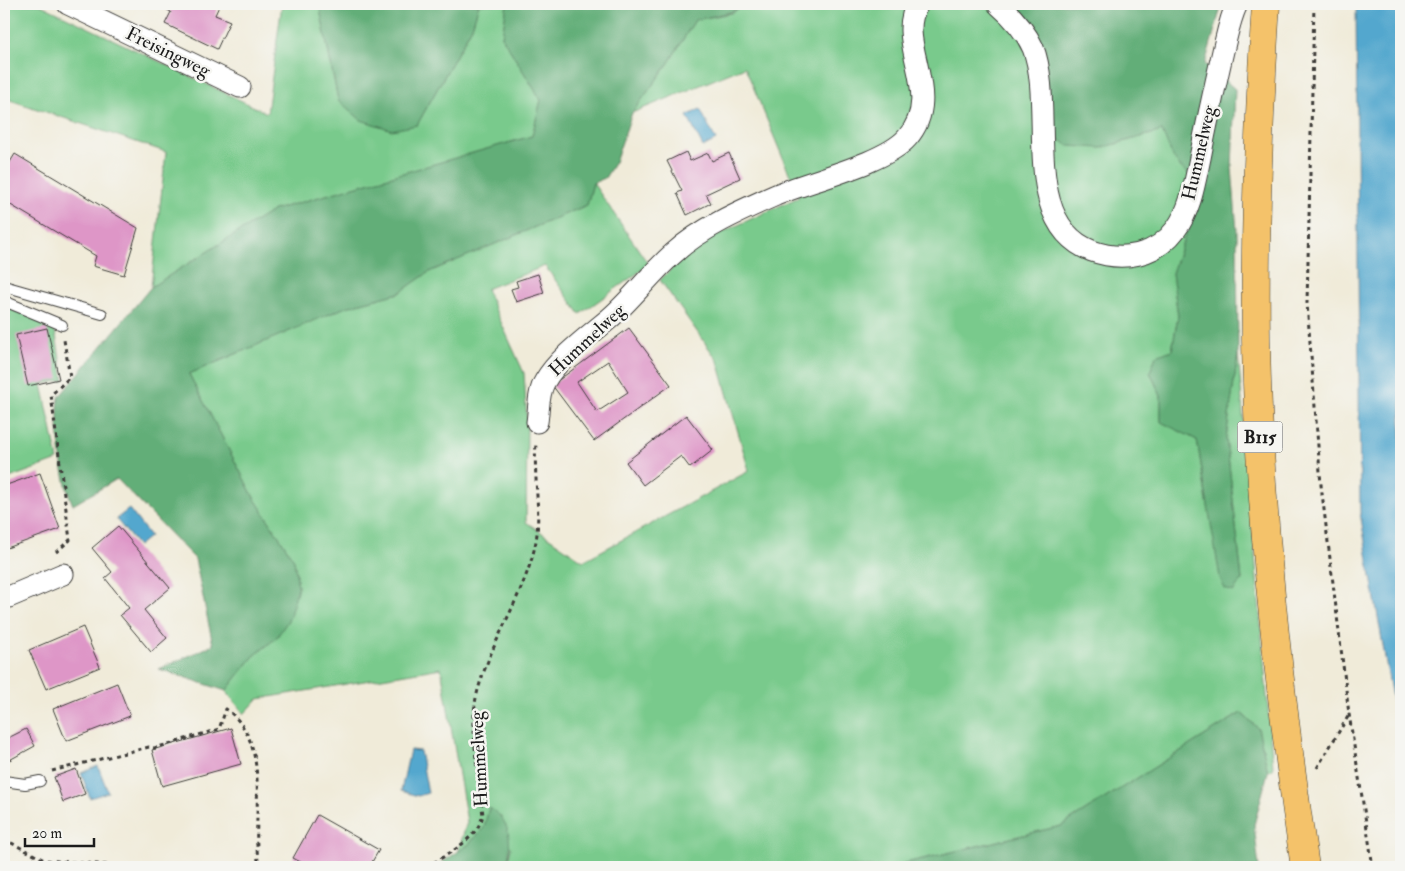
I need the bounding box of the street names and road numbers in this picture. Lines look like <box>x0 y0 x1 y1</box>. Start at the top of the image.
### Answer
street label: Freisingweg <box>122 21 215 83</box>
street label: Hummelweg <box>1176 103 1222 203</box>
street label: Hummelweg <box>544 298 631 382</box>
road number: B115 <box>1238 422 1282 452</box>
street label: Hummelweg <box>464 710 494 808</box>

